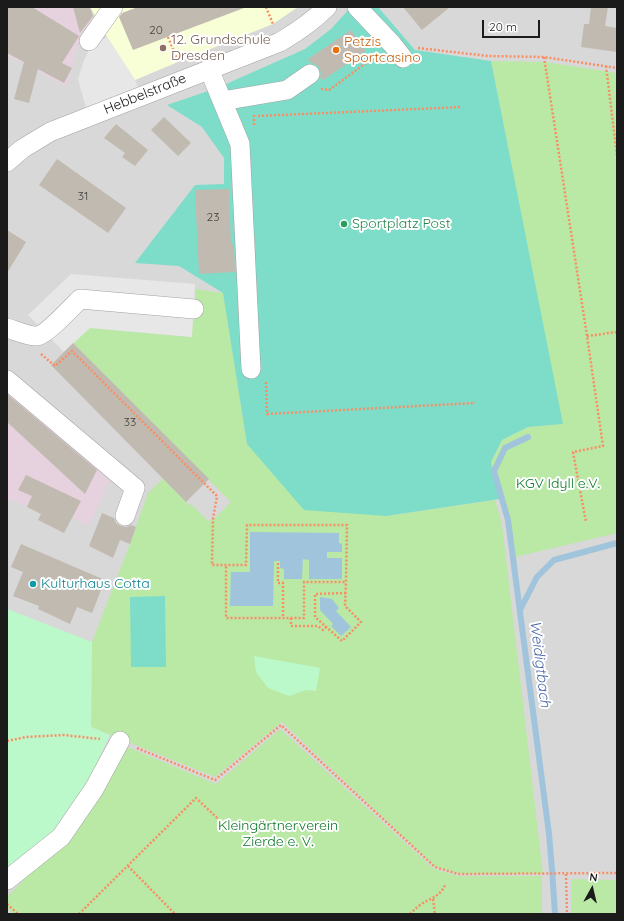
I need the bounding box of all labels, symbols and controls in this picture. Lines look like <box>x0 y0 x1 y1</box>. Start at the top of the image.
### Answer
scale bar <box>484 12 542 38</box>
text: 20 m <box>489 19 517 34</box>
house number: 20 <box>149 23 163 37</box>
place label: 12. Grundschule Dresden <box>171 32 271 64</box>
place label: Petzis Sportcasino <box>344 34 421 66</box>
marker: 12. Grundschule Dresden <box>158 43 168 53</box>
marker: Petzis Sportcasino <box>331 45 341 55</box>
street label: Hebbelstraße <box>101 70 189 118</box>
house number: 31 <box>78 189 88 203</box>
house number: 23 <box>207 210 219 224</box>
place label: Sportplatz Post <box>352 216 450 232</box>
marker: Sportplatz Post <box>339 219 349 229</box>
house number: 33 <box>124 415 136 429</box>
park label: KGV Idyll e.V. <box>516 476 600 492</box>
place label: Kulturhaus Cotta <box>41 576 150 592</box>
marker: Kulturhaus Cotta <box>28 579 38 589</box>
water label: Weidigtbach <box>526 620 554 708</box>
park label: Kleingärtnerverein Zierde e. V. <box>218 818 338 850</box>
north arrow <box>572 869 612 909</box>
text: N <box>589 870 599 885</box>

